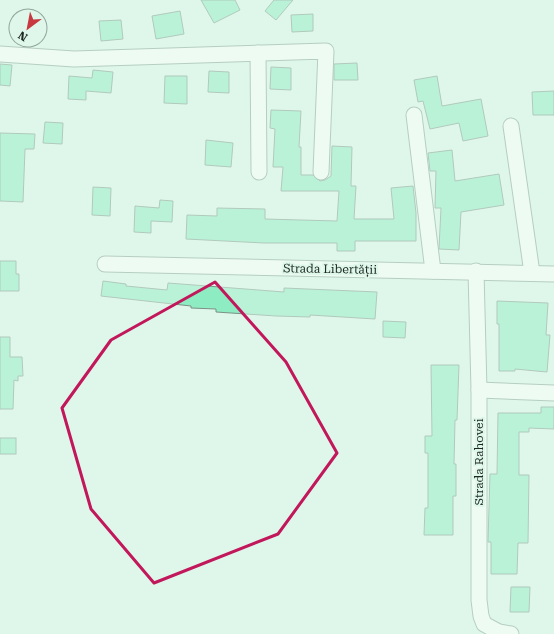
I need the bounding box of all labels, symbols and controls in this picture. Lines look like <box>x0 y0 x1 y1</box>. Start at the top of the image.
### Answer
north arrow <box>8 8 48 48</box>
text: N <box>15 28 30 44</box>
street label: Strada Libertății <box>283 261 377 278</box>
street label: Strada Rahovei <box>472 418 486 506</box>

